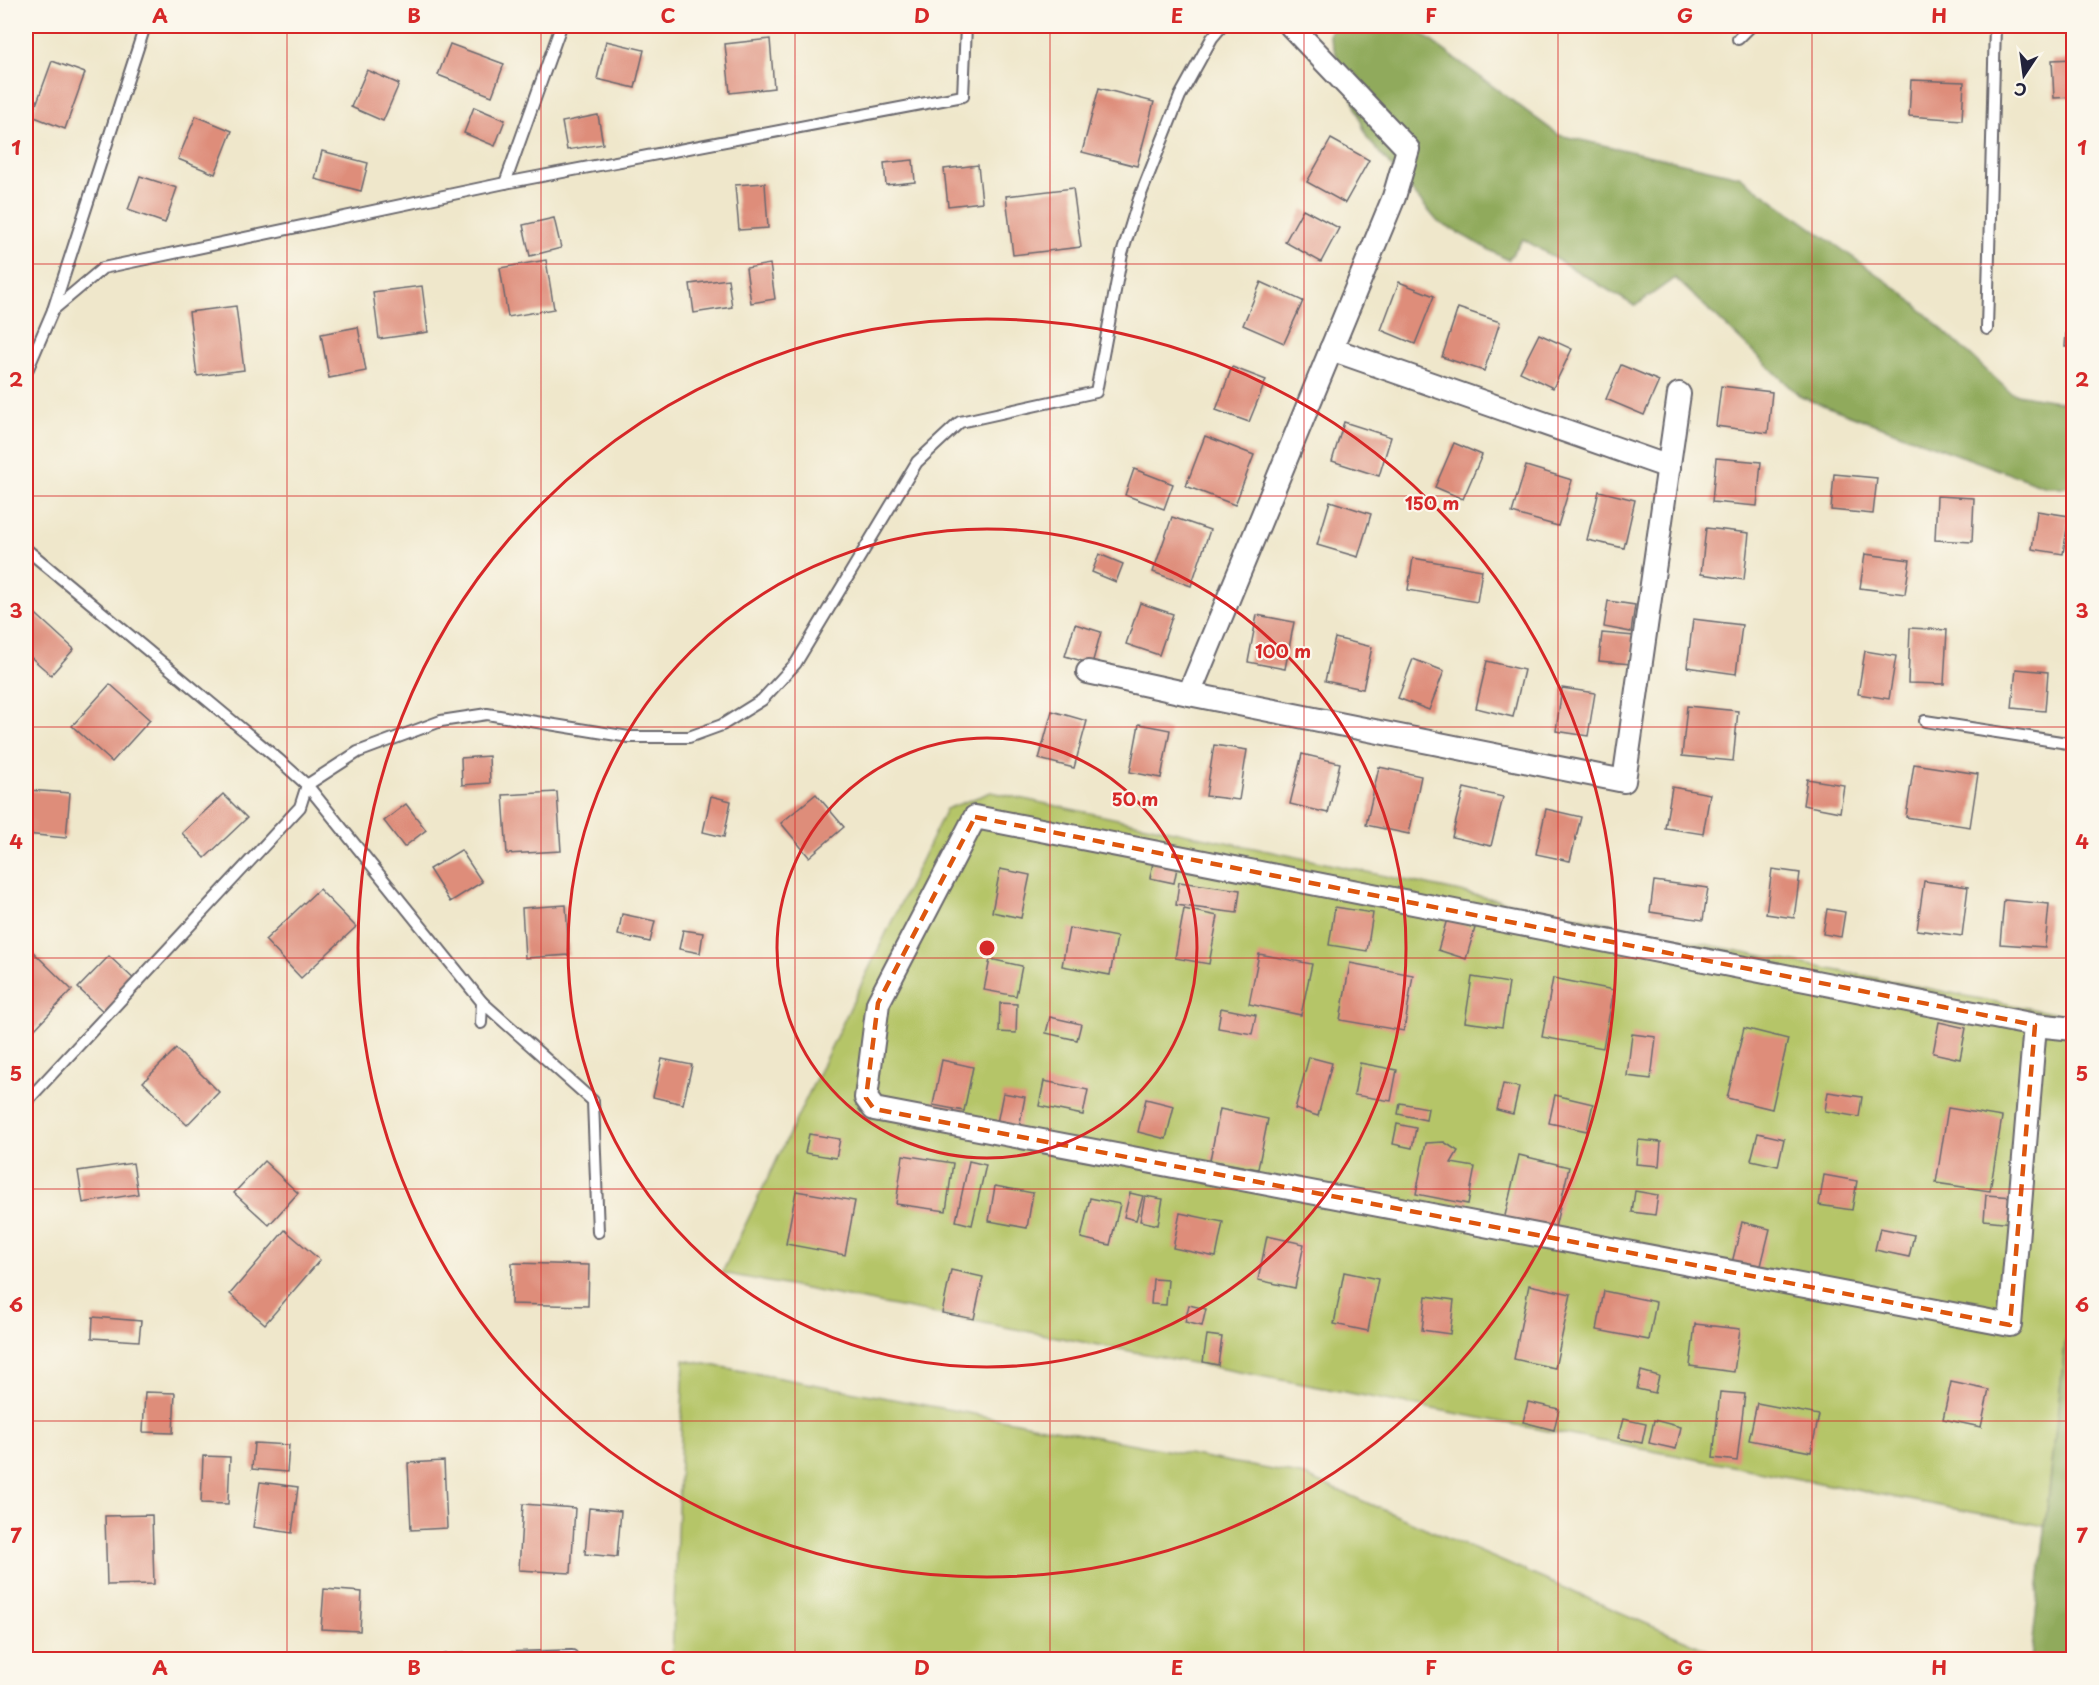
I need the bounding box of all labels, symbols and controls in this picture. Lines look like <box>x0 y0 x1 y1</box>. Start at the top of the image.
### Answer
text: A <box>152 0 168 30</box>
text: B <box>407 0 421 30</box>
text: C <box>660 0 676 30</box>
text: D <box>914 0 930 30</box>
text: E <box>1171 0 1183 30</box>
text: F <box>1425 0 1437 30</box>
text: G <box>1677 0 1693 30</box>
text: H <box>1931 0 1947 30</box>
north arrow <box>1994 45 2054 105</box>
text: С <box>2012 78 2029 104</box>
text: 1 <box>11 132 21 162</box>
text: 1 <box>2077 132 2087 162</box>
text: 2 <box>9 364 23 394</box>
text: 2 <box>2075 364 2089 394</box>
text: 150 m <box>1405 489 1459 516</box>
text: 3 <box>9 595 23 625</box>
text: 3 <box>2075 595 2089 625</box>
text: 100 m <box>1255 637 1311 664</box>
text: 50 m <box>1112 785 1158 812</box>
text: 4 <box>9 826 23 856</box>
text: 4 <box>2075 826 2089 856</box>
centre of rings <box>977 938 997 958</box>
text: 5 <box>10 1058 22 1088</box>
text: 5 <box>2076 1058 2088 1088</box>
text: 6 <box>9 1289 23 1319</box>
text: 6 <box>2075 1289 2089 1319</box>
text: 7 <box>10 1520 22 1550</box>
text: 7 <box>2076 1520 2088 1550</box>
text: A <box>152 1652 168 1682</box>
text: B <box>407 1652 421 1682</box>
text: C <box>660 1652 676 1682</box>
text: D <box>914 1652 930 1682</box>
text: E <box>1171 1652 1183 1682</box>
text: F <box>1425 1652 1437 1682</box>
text: G <box>1677 1652 1693 1682</box>
text: H <box>1931 1652 1947 1682</box>

